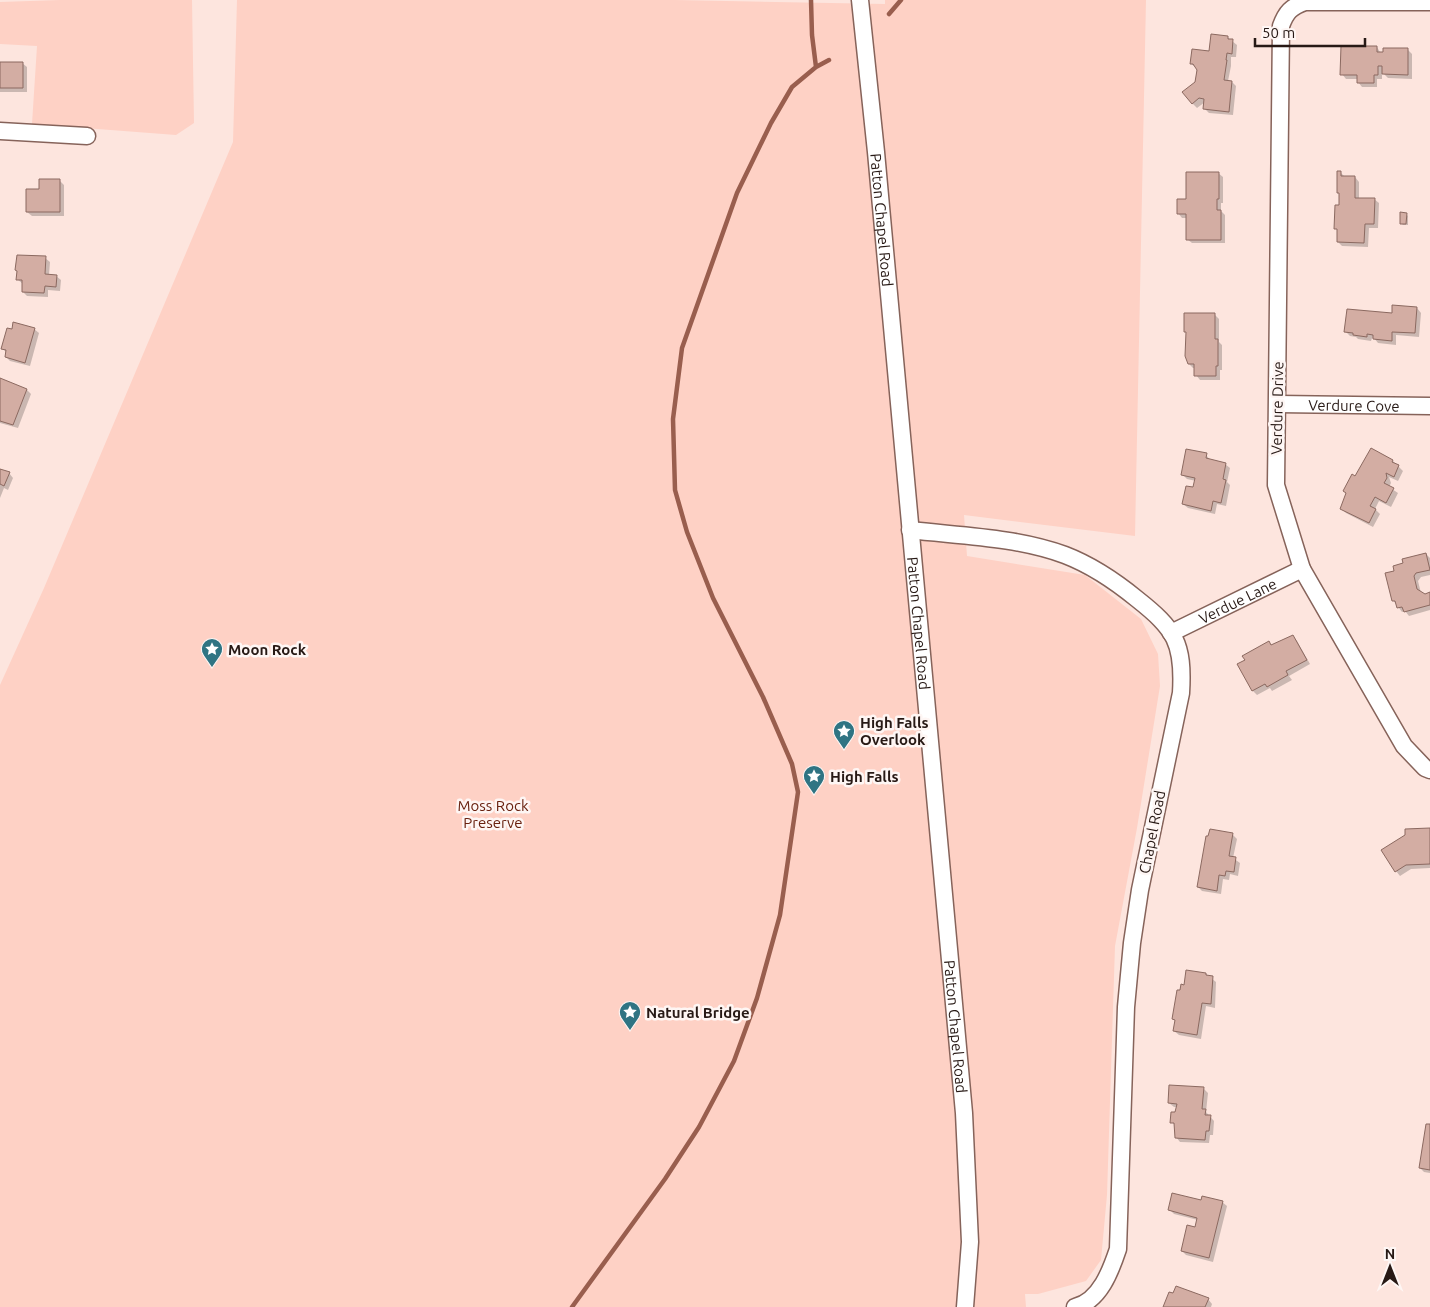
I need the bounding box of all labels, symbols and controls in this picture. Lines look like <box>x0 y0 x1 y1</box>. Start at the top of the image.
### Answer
scale bar <box>1255 15 1365 47</box>
text: 50 m <box>1262 24 1295 41</box>
street label: Patton Chapel Road <box>868 153 897 287</box>
street label: Verdure Drive <box>1268 361 1286 455</box>
street label: Verdure Cove <box>1308 396 1400 414</box>
street label: Patton Chapel Road <box>905 556 934 691</box>
street label: Verdue Lane <box>1196 574 1279 627</box>
place icon: Moon Rock <box>200 637 224 668</box>
place label: Moon Rock <box>228 641 307 658</box>
place label: High Falls Overlook <box>860 714 929 748</box>
place icon: High Falls Overlook <box>832 719 856 750</box>
place icon: High Falls <box>802 764 826 795</box>
place label: High Falls <box>830 768 899 785</box>
street label: Chapel Road <box>1136 789 1168 875</box>
park label: Moss Rock Preserve <box>458 797 529 831</box>
street label: Patton Chapel Road <box>942 959 971 1094</box>
place icon: Natural Bridge <box>618 1000 642 1031</box>
place label: Natural Bridge <box>646 1004 750 1021</box>
north arrow <box>1365 1242 1415 1292</box>
text: N <box>1385 1246 1395 1262</box>

